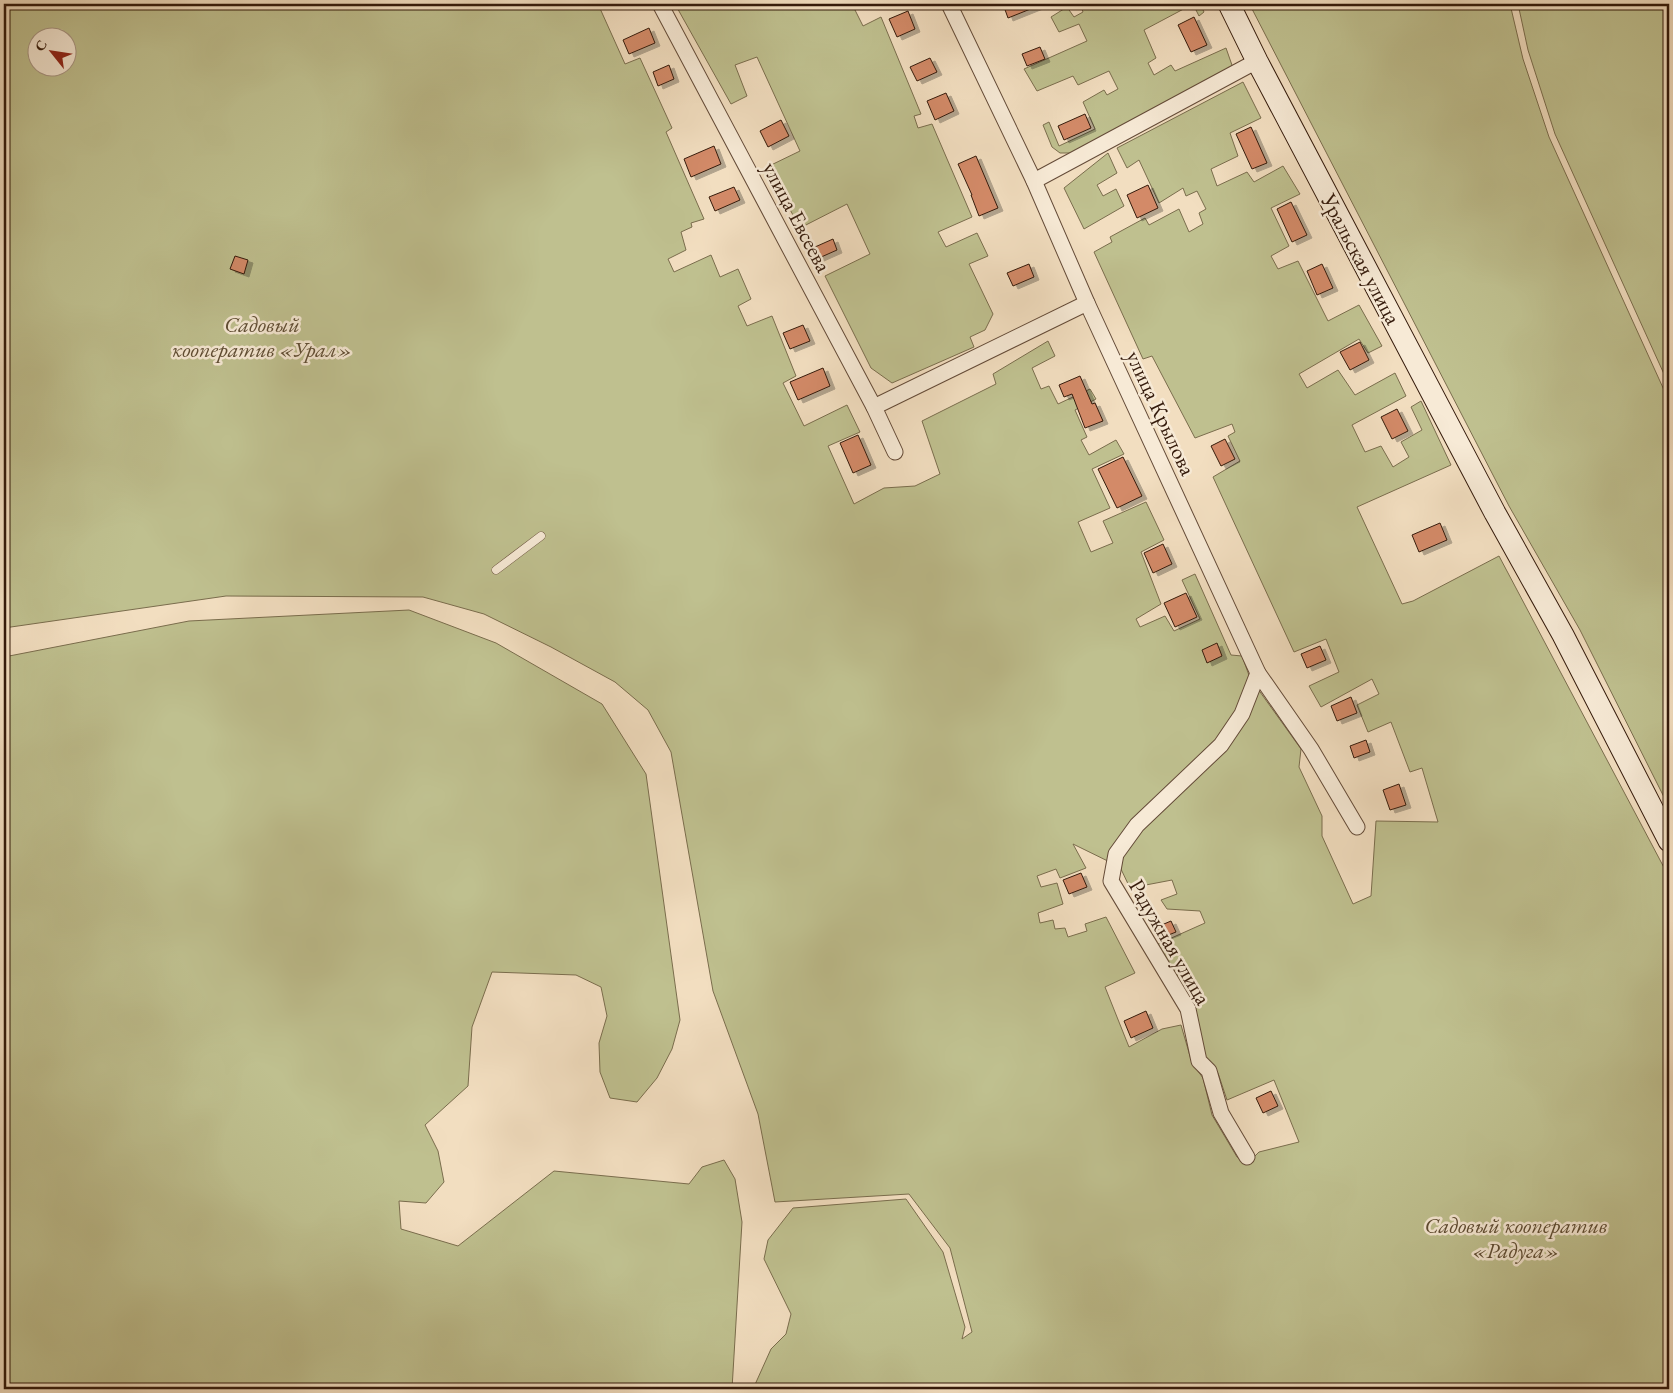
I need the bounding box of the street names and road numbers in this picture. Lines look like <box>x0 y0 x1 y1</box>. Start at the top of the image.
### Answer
street label: улица Евсеева <box>756 157 838 277</box>
street label: Уральская улица <box>1314 188 1408 330</box>
street label: улица Крылова <box>1119 346 1203 480</box>
street label: Радужная улица <box>1122 874 1218 1010</box>

